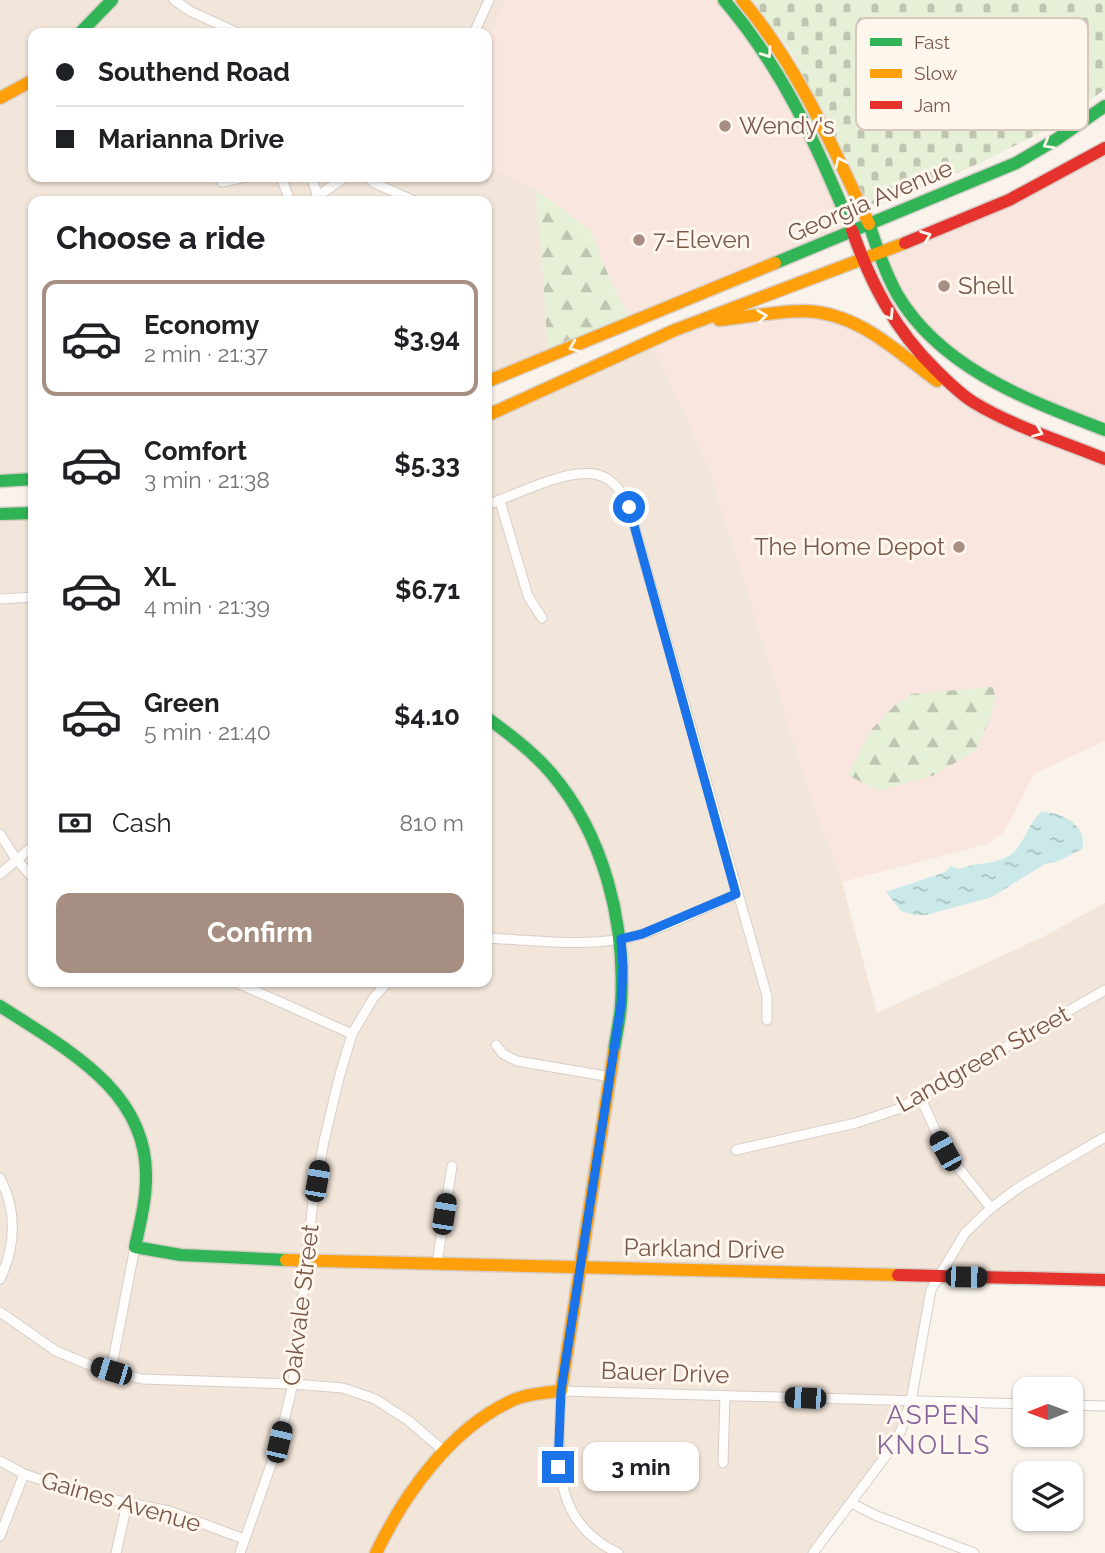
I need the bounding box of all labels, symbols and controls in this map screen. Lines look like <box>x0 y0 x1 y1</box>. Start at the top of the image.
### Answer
legend <box>856 18 1088 130</box>
text: Fast <box>914 31 950 53</box>
one-way arrow <box>759 45 771 58</box>
text: Southend Road <box>98 57 290 87</box>
text: Slow <box>914 62 958 84</box>
text: Jam <box>914 94 951 116</box>
place label: Wendy's <box>739 111 835 140</box>
marker: Wendy's <box>717 118 733 134</box>
text: Marianna Drive <box>98 124 284 154</box>
one-way arrow <box>1043 135 1056 148</box>
street label: Georgia Avenue <box>783 153 957 248</box>
one-way arrow <box>834 157 848 169</box>
text: Choose a ride <box>56 219 265 256</box>
place label: 7-Eleven <box>653 225 751 254</box>
one-way arrow <box>919 230 931 244</box>
marker: 7-Eleven <box>631 232 647 248</box>
place label: Shell <box>958 271 1014 300</box>
marker: Shell <box>936 278 952 294</box>
icon: car <box>60 307 123 370</box>
one-way arrow <box>881 307 893 320</box>
one-way arrow <box>756 308 767 323</box>
text: Economy <box>144 310 259 340</box>
text: $3.94 <box>393 323 460 353</box>
one-way arrow <box>568 339 580 353</box>
text: 2 min · 21:37 <box>144 340 268 367</box>
one-way arrow <box>1031 424 1043 438</box>
icon: car <box>60 433 123 496</box>
text: Comfort <box>144 436 247 466</box>
text: $5.33 <box>394 449 460 479</box>
text: 3 min · 21:38 <box>144 466 270 493</box>
route start <box>613 491 645 523</box>
place label: The Home Depot <box>754 532 945 561</box>
marker: The Home Depot <box>951 539 967 555</box>
icon: car <box>60 559 123 622</box>
text: XL <box>144 562 176 592</box>
text: $6.71 <box>395 575 460 605</box>
text: 4 min · 21:39 <box>144 592 270 619</box>
icon: car <box>60 685 123 748</box>
text: Green <box>144 688 220 718</box>
text: $4.10 <box>394 701 460 731</box>
text: 5 min · 21:40 <box>144 718 271 745</box>
icon: cash <box>56 804 94 842</box>
text: Cash <box>112 808 172 838</box>
text: 810 m <box>399 809 464 836</box>
button: Confirm <box>56 893 464 973</box>
street label: Landgreen Street <box>891 999 1074 1118</box>
car <box>926 1128 965 1174</box>
car <box>304 1158 331 1204</box>
car <box>431 1192 458 1236</box>
street label: Oakvale Street <box>276 1222 325 1387</box>
street label: Parkland Drive <box>623 1233 785 1264</box>
car <box>945 1266 988 1288</box>
car <box>88 1355 135 1387</box>
street label: Bauer Drive <box>600 1356 730 1389</box>
north arrow <box>1013 1377 1083 1447</box>
map controls <box>1013 1377 1083 1531</box>
car <box>784 1387 827 1409</box>
district label: ASPEN KNOLLS <box>877 1400 991 1460</box>
car <box>265 1419 294 1465</box>
callout: 3 min <box>582 1442 698 1492</box>
route end <box>542 1451 574 1483</box>
text: 3 min <box>611 1453 671 1480</box>
button: layers <box>1013 1461 1083 1531</box>
street label: Gaines Avenue <box>38 1465 204 1538</box>

